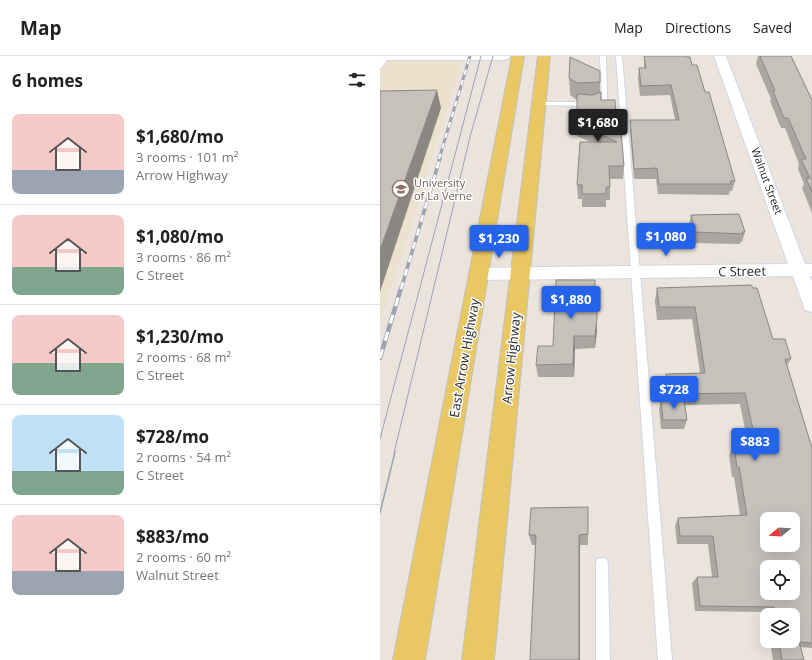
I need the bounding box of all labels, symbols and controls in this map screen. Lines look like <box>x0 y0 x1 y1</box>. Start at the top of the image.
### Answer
text: Map <box>20 15 61 41</box>
text: Map <box>614 18 643 37</box>
text: Directions <box>665 18 731 37</box>
text: Saved <box>753 18 792 37</box>
text: 6 homes <box>12 69 83 92</box>
icon: filters <box>346 69 368 91</box>
pin: $1,680 <box>565 109 631 143</box>
text: $1,680 <box>578 113 618 131</box>
text: $1,680/mo <box>136 125 224 148</box>
icon: home <box>44 130 92 178</box>
street label: Walnut Street <box>748 145 787 216</box>
text: 3 rooms · 101 m² <box>136 148 238 166</box>
text: Arrow Highway <box>136 166 228 184</box>
place label: University of La Verne <box>414 175 472 203</box>
school or university icon: University of La Verne <box>391 179 411 199</box>
pin: $1,080 <box>633 223 699 257</box>
text: $1,080/mo <box>136 225 224 248</box>
pin: $1,230 <box>466 225 532 259</box>
text: $1,080 <box>646 227 686 245</box>
text: $1,230 <box>479 229 519 247</box>
icon: home <box>44 231 92 279</box>
text: 3 rooms · 86 m² <box>136 248 231 266</box>
street label: C Street <box>718 262 766 280</box>
text: C Street <box>136 266 184 284</box>
pin: $1,880 <box>538 286 604 320</box>
text: $1,880 <box>551 290 591 308</box>
street label: East Arrow Highway <box>445 297 483 419</box>
street label: Arrow Highway <box>497 311 525 405</box>
text: $1,230/mo <box>136 325 224 348</box>
icon: home <box>44 331 92 379</box>
text: 2 rooms · 68 m² <box>136 348 231 366</box>
text: C Street <box>136 366 184 384</box>
pin: $728 <box>650 376 698 410</box>
text: $728 <box>659 380 689 398</box>
text: $728/mo <box>136 425 209 448</box>
pin: $883 <box>731 428 779 462</box>
icon: home <box>44 431 92 479</box>
text: $883 <box>740 432 770 450</box>
text: 2 rooms · 54 m² <box>136 448 231 466</box>
text: C Street <box>136 466 184 484</box>
north arrow <box>760 512 800 552</box>
map controls <box>760 512 800 648</box>
text: $883/mo <box>136 525 209 548</box>
icon: home <box>44 531 92 579</box>
text: 2 rooms · 60 m² <box>136 548 231 566</box>
button: locate <box>760 560 800 600</box>
text: Walnut Street <box>136 566 219 584</box>
button: layers <box>760 608 800 648</box>

